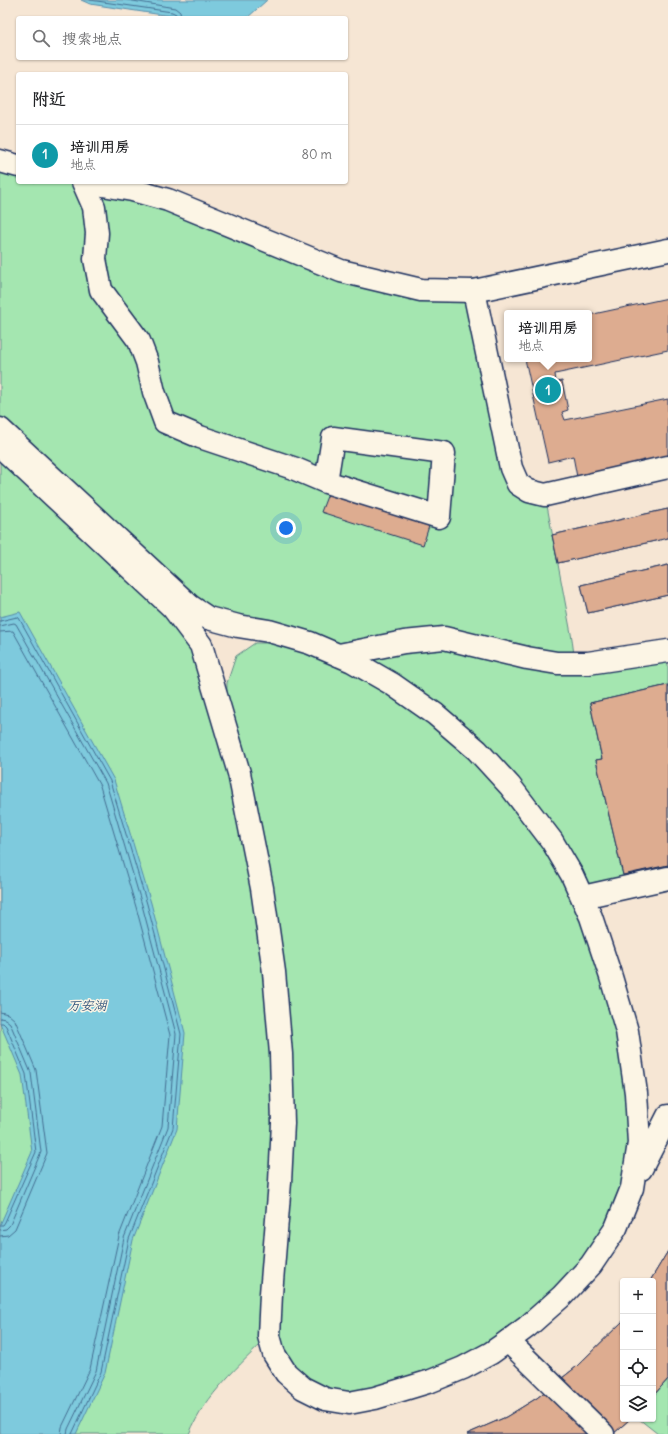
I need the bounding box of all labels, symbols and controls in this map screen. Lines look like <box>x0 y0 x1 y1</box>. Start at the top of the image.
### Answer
search box <box>16 16 348 60</box>
icon: search <box>30 27 52 49</box>
text: 搜索地点 <box>62 29 122 48</box>
text: 附近 <box>32 88 66 110</box>
text: 培训用房 <box>70 137 130 156</box>
text: 1 <box>42 146 48 163</box>
text: 80 m <box>301 146 332 163</box>
text: 地点 <box>70 156 96 173</box>
popup <box>504 310 592 362</box>
text: 培训用房 <box>518 318 578 337</box>
text: 地点 <box>518 337 544 354</box>
pin: 1 <box>535 375 561 405</box>
your location <box>276 518 296 538</box>
water label: 万安湖 <box>67 997 108 1014</box>
map controls <box>620 1278 656 1422</box>
button: + <box>620 1278 656 1314</box>
button: − <box>620 1314 656 1350</box>
button: locate <box>620 1350 656 1386</box>
button: layers <box>620 1386 656 1422</box>

